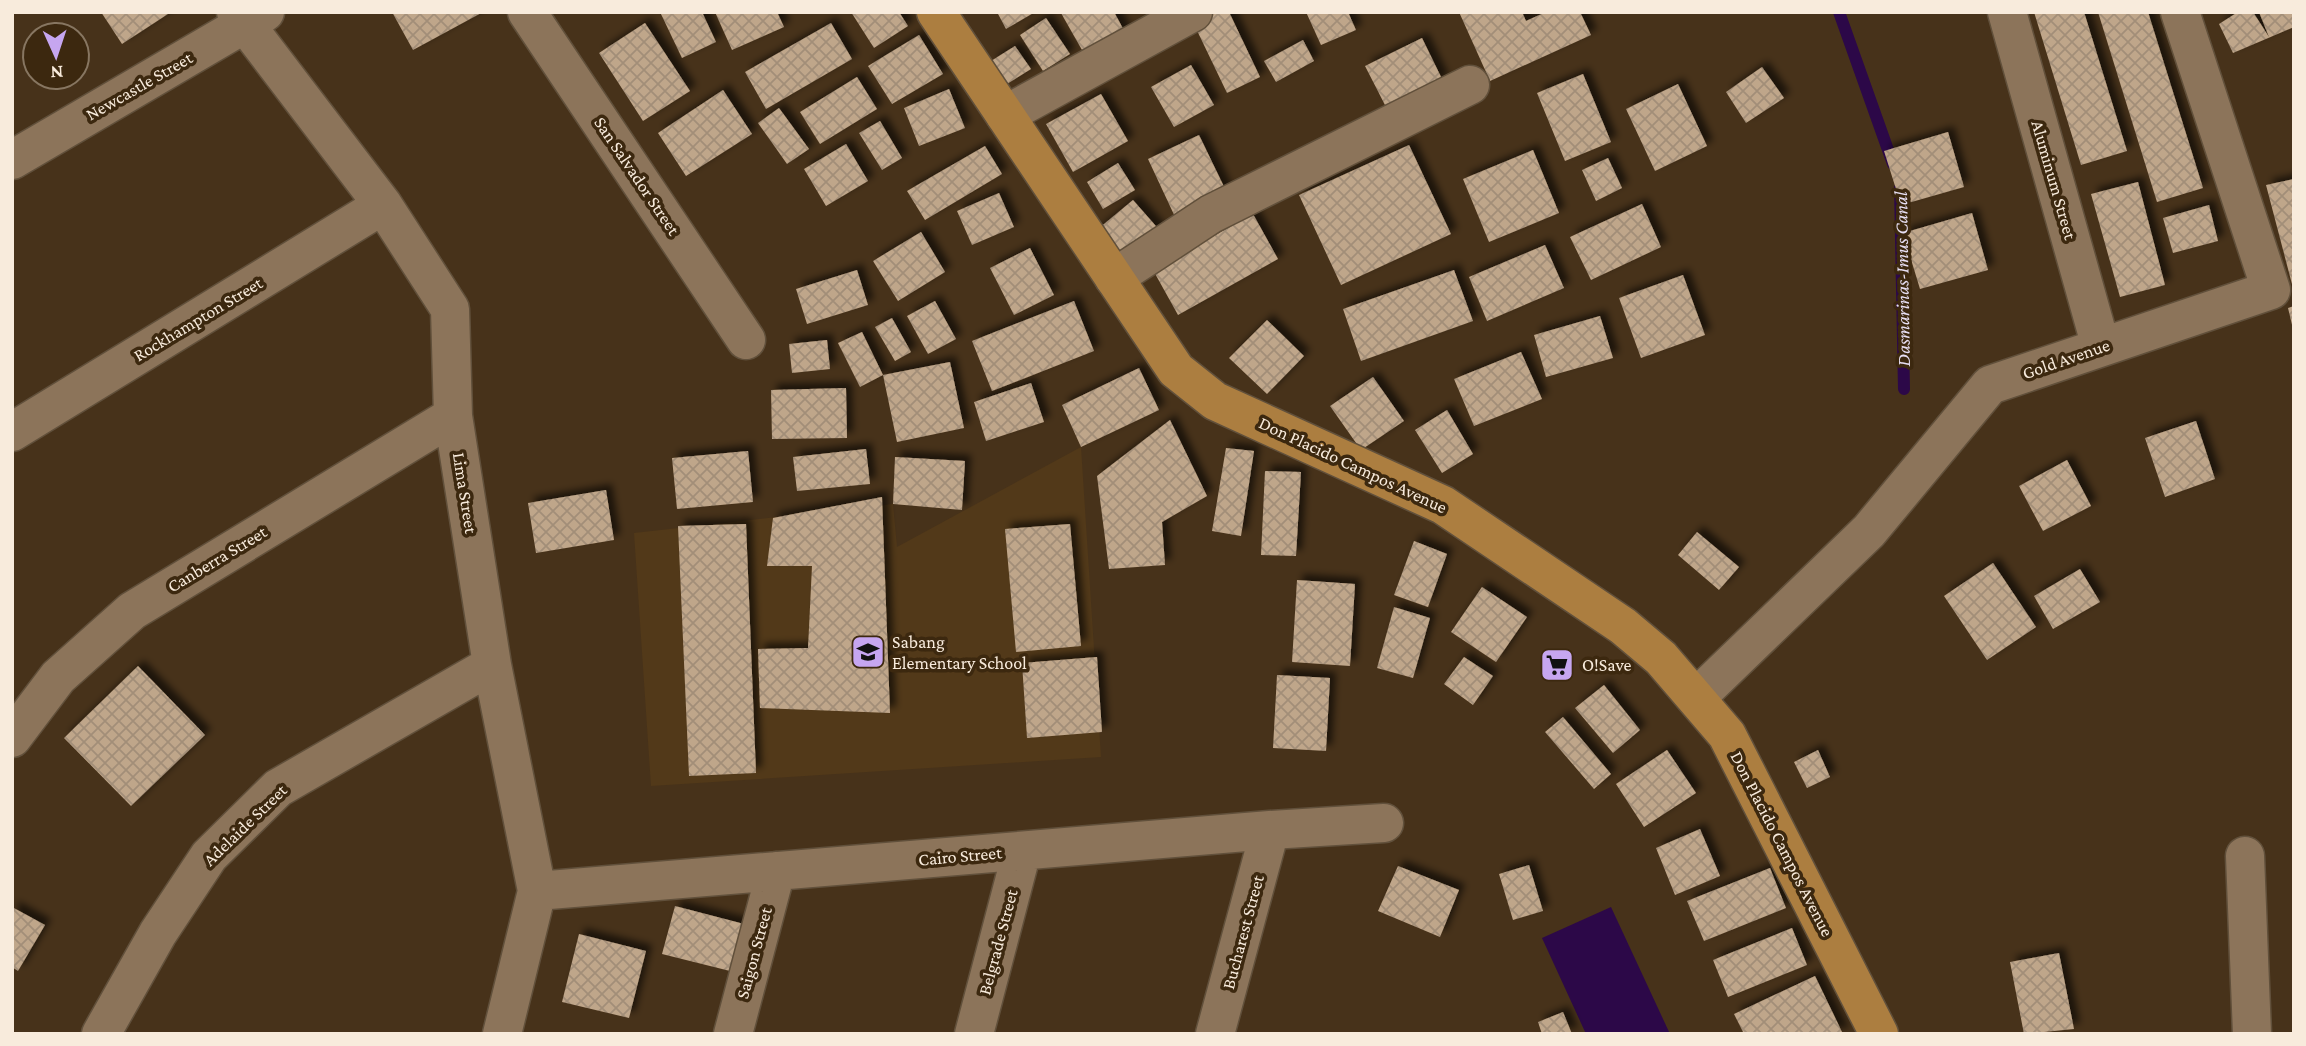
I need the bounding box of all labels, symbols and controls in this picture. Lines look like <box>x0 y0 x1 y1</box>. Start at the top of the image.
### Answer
north arrow <box>21 21 91 91</box>
street label: Newcastle Street <box>82 47 197 125</box>
text: N <box>50 62 64 83</box>
street label: San Salvador Street <box>590 113 684 240</box>
street label: Aluminum Street <box>2027 118 2081 243</box>
water label: Dasmarinas-Imus Canal <box>1890 191 1914 367</box>
street label: Rockhampton Street <box>130 272 267 365</box>
street label: Gold Avenue <box>2020 335 2112 383</box>
street label: Don Placido Campos Avenue <box>1256 413 1450 517</box>
street label: Lima Street <box>449 451 481 536</box>
street label: Canberra Street <box>164 521 271 596</box>
place label: Sabang Elementary School <box>892 632 1027 673</box>
school or university icon: Sabang Elementary School <box>849 633 887 671</box>
supermarket icon: O!Save <box>1538 646 1576 684</box>
place label: O!Save <box>1582 655 1632 675</box>
street label: Don Placido Campos Avenue <box>1727 748 1838 940</box>
street label: Adelaide Street <box>199 779 292 870</box>
street label: Cairo Street <box>917 842 1004 870</box>
street label: Bucharest Street <box>1218 872 1268 991</box>
street label: Belgrade Street <box>974 886 1022 997</box>
street label: Saigon Street <box>732 904 776 1001</box>

